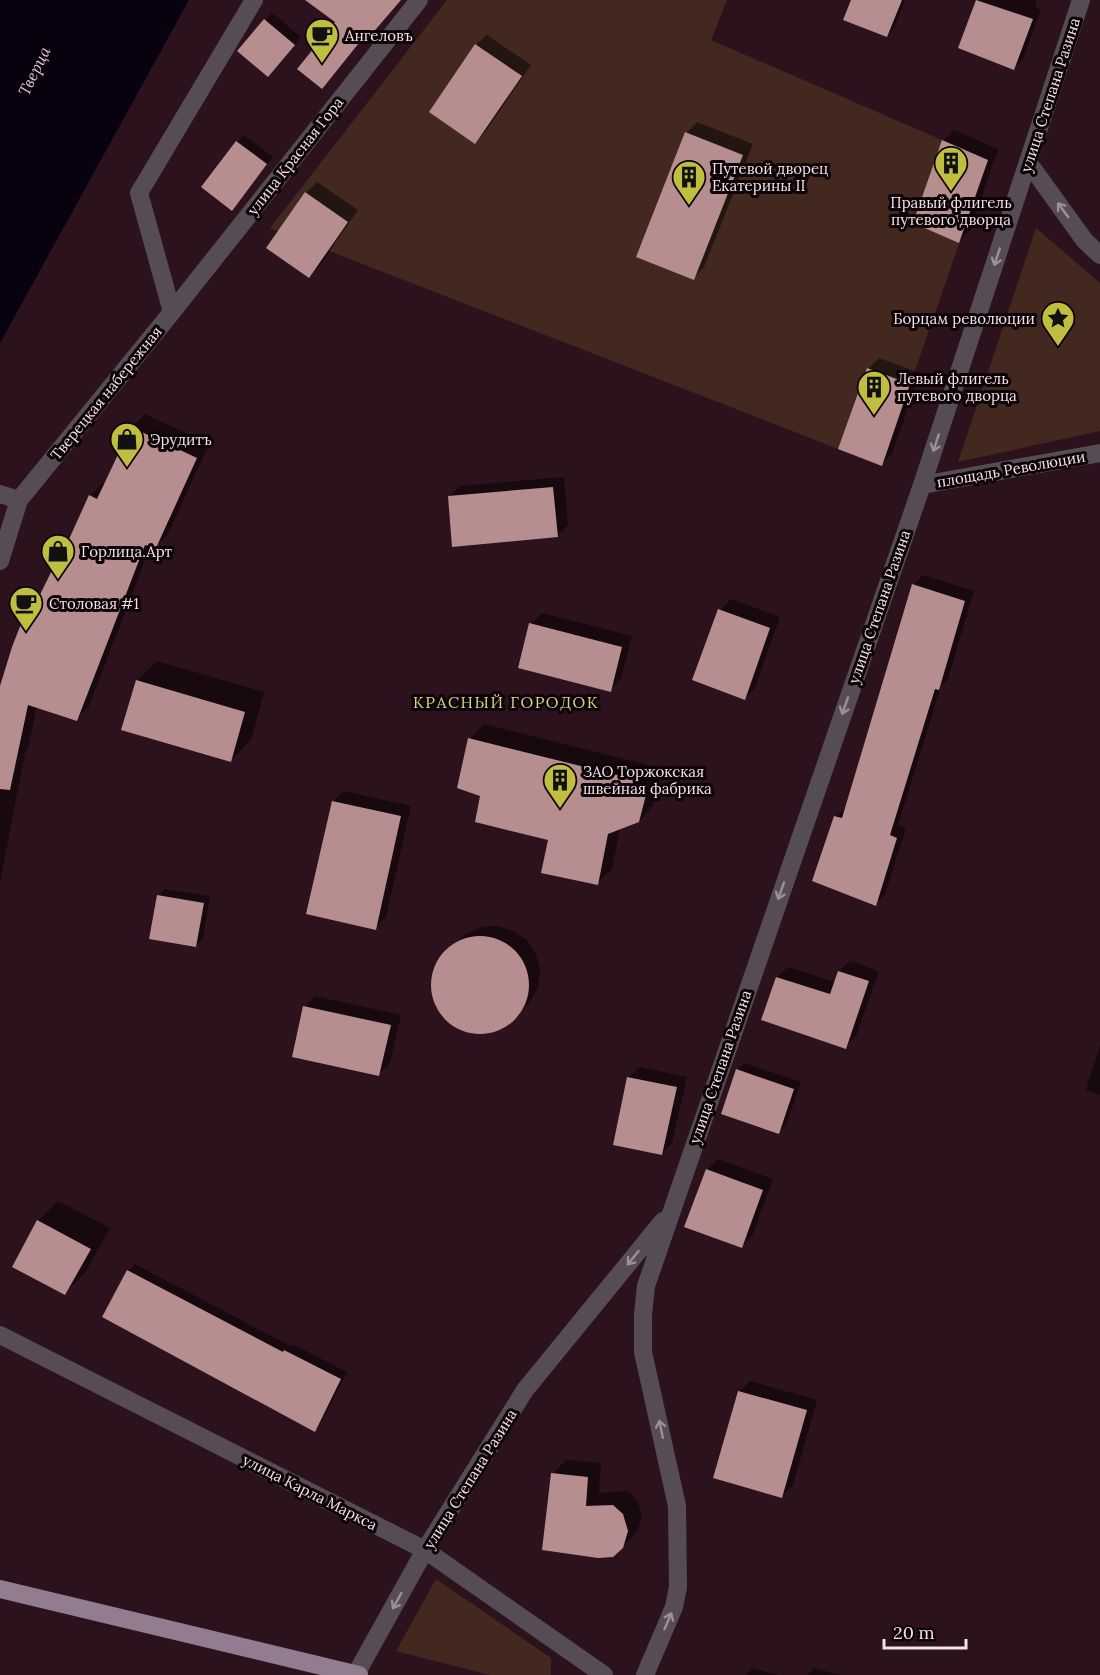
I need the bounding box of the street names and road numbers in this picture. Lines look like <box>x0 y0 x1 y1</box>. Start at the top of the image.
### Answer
street label: улица Степана Разина <box>1016 15 1084 175</box>
street label: улица Красная Гора <box>243 93 347 219</box>
street label: Тверецкая набережная <box>46 322 166 464</box>
street label: площадь Революции <box>935 447 1087 491</box>
street label: улица Степана Разина <box>844 527 914 686</box>
street label: улица Степана Разина <box>685 987 755 1146</box>
street label: улица Степана Разина <box>419 1405 521 1552</box>
street label: улица Карла Маркса <box>239 1450 381 1534</box>

